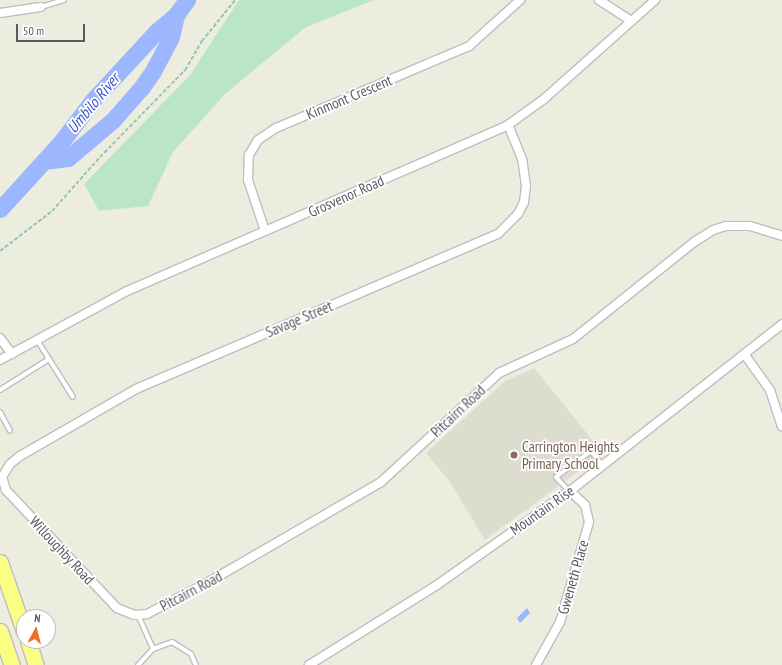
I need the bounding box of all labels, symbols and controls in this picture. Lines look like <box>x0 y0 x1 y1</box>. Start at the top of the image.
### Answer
scale bar <box>18 16 87 42</box>
text: 50 m <box>23 23 44 38</box>
water label: Umbilo River <box>63 69 123 137</box>
street label: Kinmont Crescent <box>303 71 395 123</box>
street label: Grosvenor Road <box>305 171 387 221</box>
street label: Savage Street <box>263 297 335 341</box>
street label: Pitcairn Road <box>427 381 489 441</box>
place label: Carrington Heights Primary School <box>522 437 619 472</box>
marker: Carrington Heights Primary School <box>509 450 519 460</box>
street label: Mountain Rise <box>507 481 577 539</box>
street label: Willoughby Road <box>26 512 98 588</box>
street label: Gweneth Place <box>554 538 592 616</box>
street label: Pitcairn Road <box>157 567 225 615</box>
north arrow <box>16 609 56 649</box>
text: N <box>34 611 41 625</box>

